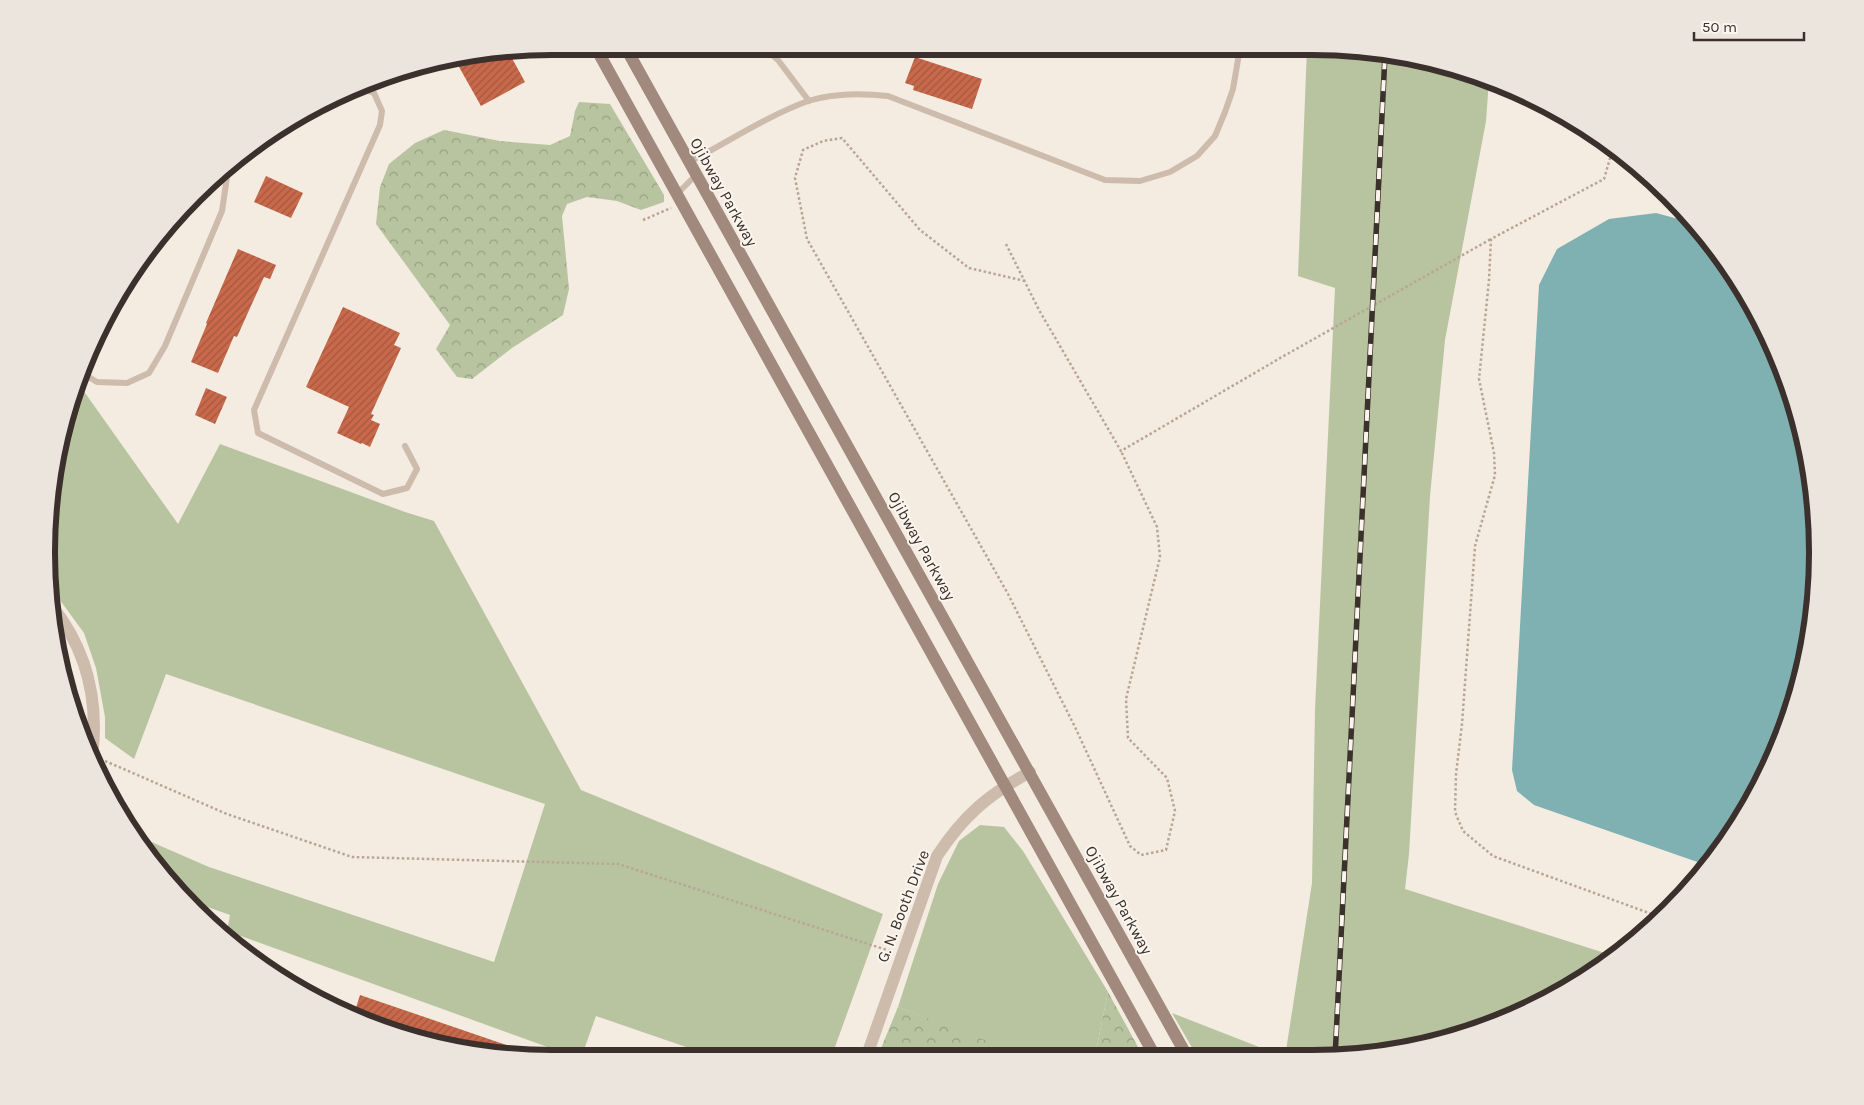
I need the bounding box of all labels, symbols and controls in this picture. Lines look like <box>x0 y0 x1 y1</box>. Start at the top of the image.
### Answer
scale bar <box>1694 10 1804 42</box>
text: 50 m <box>1702 18 1737 36</box>
street label: Ojibway Parkway <box>686 134 762 250</box>
street label: Ojibway Parkway <box>884 488 960 604</box>
street label: Ojibway Parkway <box>1081 842 1157 958</box>
street label: G. N. Booth Drive <box>873 847 933 965</box>

